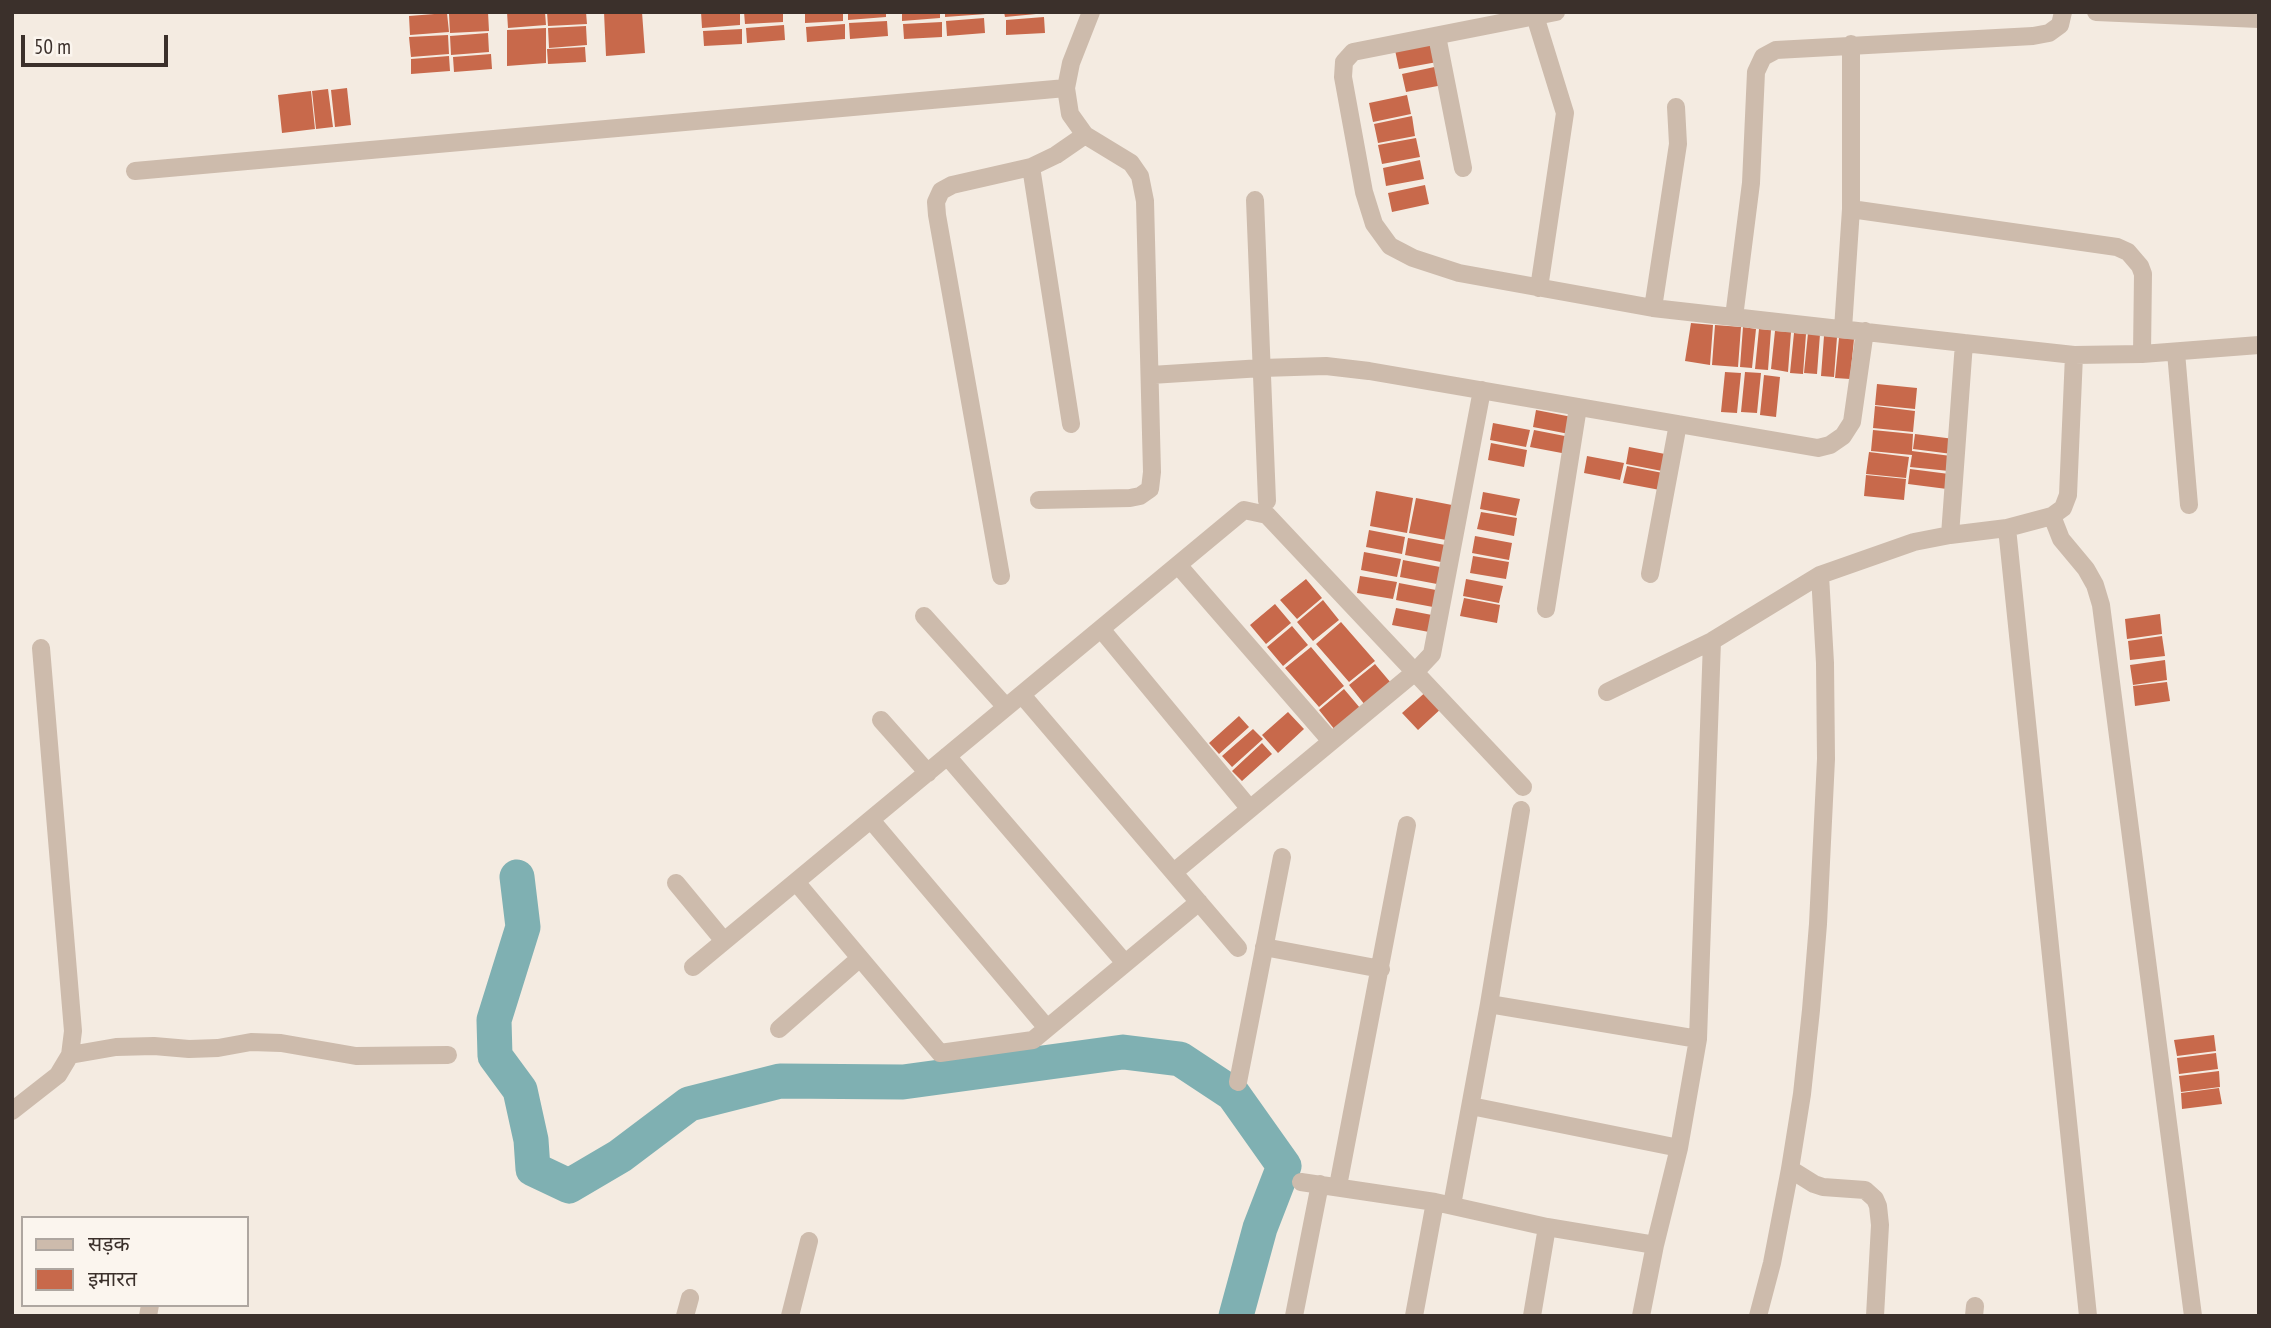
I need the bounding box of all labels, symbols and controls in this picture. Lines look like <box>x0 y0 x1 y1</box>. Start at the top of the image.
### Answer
scale bar <box>24 21 172 65</box>
text: 50 m <box>34 33 71 60</box>
legend <box>21 1216 248 1307</box>
text: सड़क <box>88 1230 130 1257</box>
text: इमारत <box>88 1265 137 1292</box>

